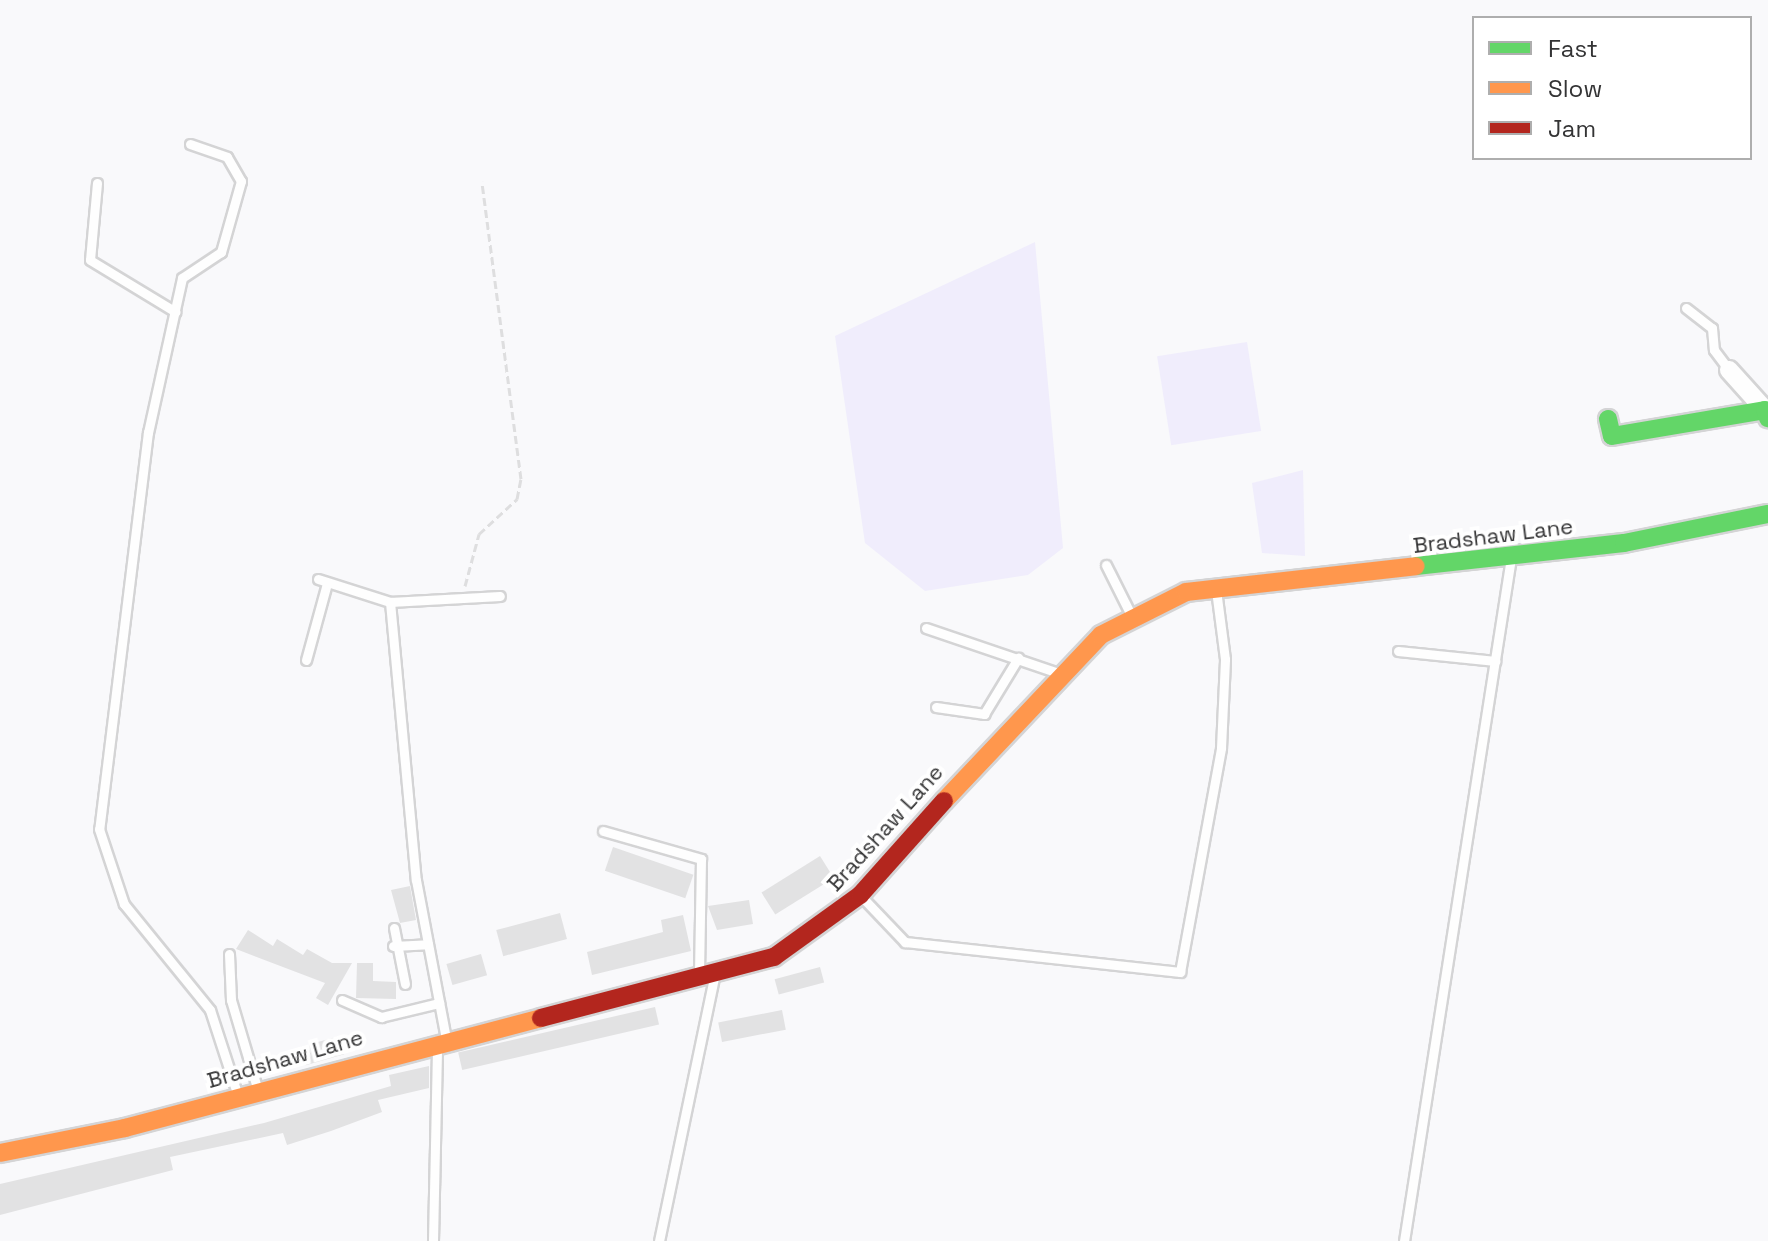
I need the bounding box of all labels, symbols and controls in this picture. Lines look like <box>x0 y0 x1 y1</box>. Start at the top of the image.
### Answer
legend <box>1472 16 1752 160</box>
text: Fast <box>1548 33 1598 64</box>
text: Slow <box>1548 73 1602 104</box>
text: Jam <box>1548 113 1596 144</box>
street label: Bradshaw Lane <box>1412 513 1574 559</box>
street label: Bradshaw Lane <box>821 759 949 897</box>
street label: Bradshaw Lane <box>204 1024 366 1094</box>

